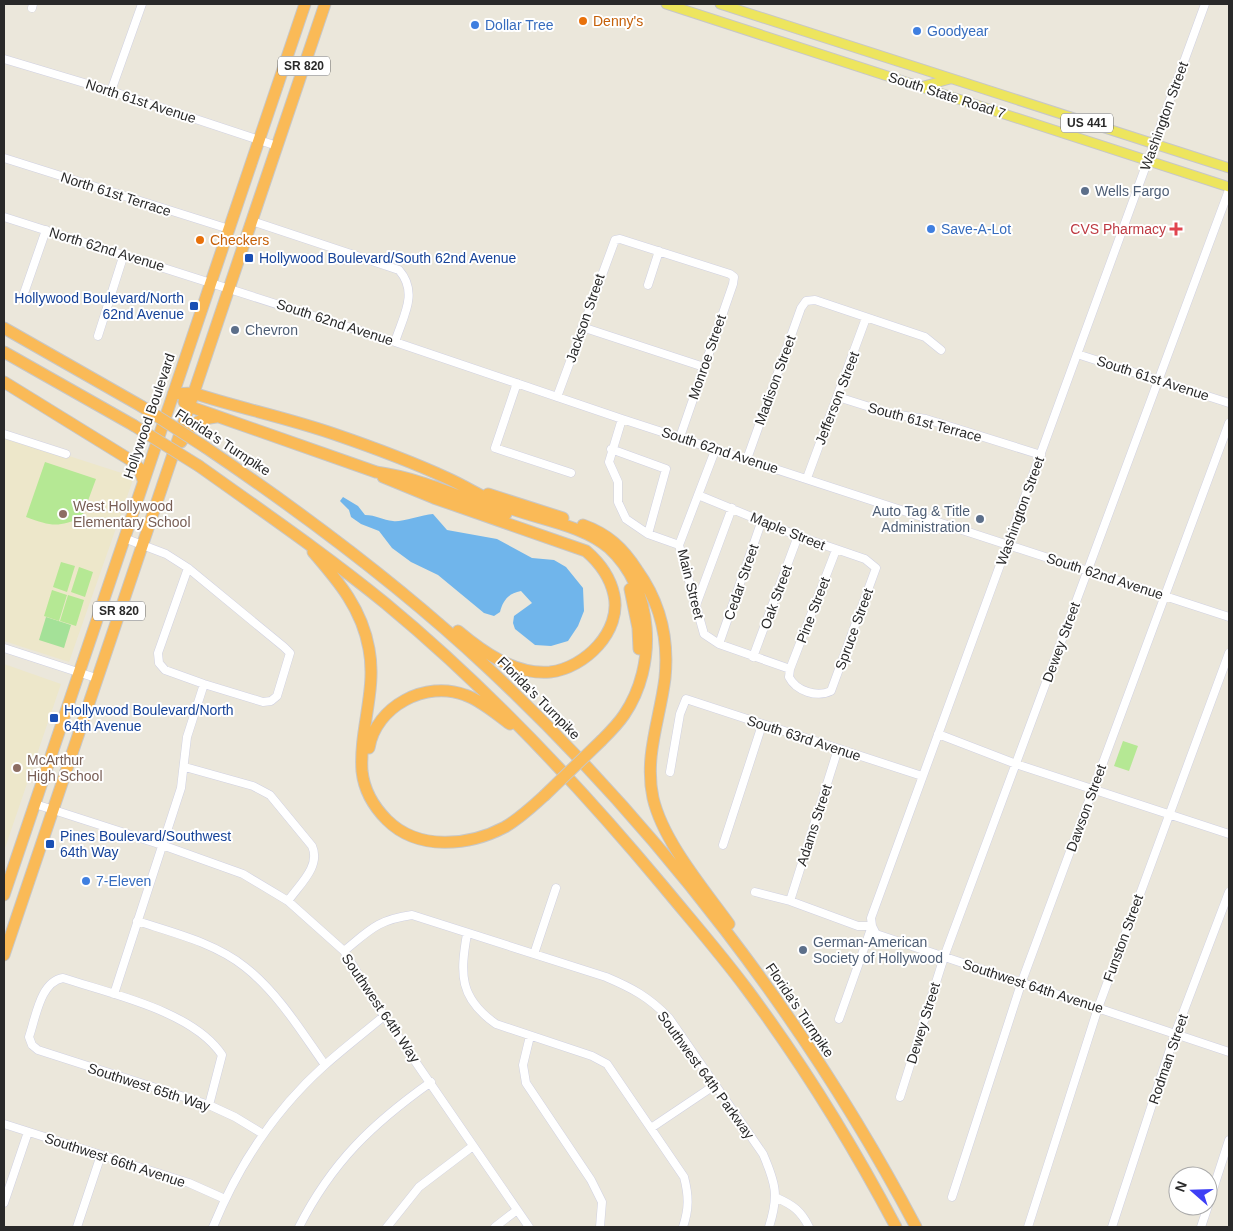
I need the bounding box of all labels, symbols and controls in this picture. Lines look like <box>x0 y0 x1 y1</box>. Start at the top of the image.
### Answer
place label: Denny's <box>593 13 643 29</box>
marker: Denny's <box>577 15 589 27</box>
place label: Dollar Tree <box>485 17 554 33</box>
marker: Dollar Tree <box>469 19 481 31</box>
place label: Goodyear <box>927 23 989 39</box>
marker: Goodyear <box>911 25 923 37</box>
road number: SR 820 <box>278 56 330 76</box>
street label: Washington Street <box>1137 59 1191 173</box>
street label: South State Road 7 <box>886 69 1008 122</box>
street label: North 61st Avenue <box>84 76 198 126</box>
road number: US 441 <box>1061 114 1113 132</box>
street label: North 61st Terrace <box>59 169 173 219</box>
place label: Wells Fargo <box>1095 183 1170 199</box>
marker: Wells Fargo <box>1079 185 1091 197</box>
place label: Save-A-Lot <box>941 221 1011 237</box>
place label: CVS Pharmacy <box>1070 221 1166 237</box>
marker: Save-A-Lot <box>925 223 937 235</box>
marker: CVS Pharmacy <box>1170 223 1182 235</box>
street label: North 62nd Avenue <box>47 224 167 274</box>
place label: Checkers <box>210 232 269 248</box>
marker: Checkers <box>194 234 206 246</box>
place label: Hollywood Boulevard/South 62nd Avenue <box>259 250 517 266</box>
marker: Hollywood Boulevard/South 62nd Avenue <box>243 252 255 264</box>
street label: Jackson Street <box>562 272 608 364</box>
place label: Hollywood Boulevard/North 62nd Avenue <box>14 290 184 322</box>
street label: South 62nd Avenue <box>275 296 396 349</box>
marker: Hollywood Boulevard/North 62nd Avenue <box>188 300 200 312</box>
street label: Monroe Street <box>685 312 729 402</box>
place label: Chevron <box>245 322 298 338</box>
marker: Chevron <box>229 324 241 336</box>
street label: Madison Street <box>751 333 799 427</box>
street label: Jefferson Street <box>812 349 862 447</box>
street label: Hollywood Boulevard <box>120 351 178 481</box>
street label: South 61st Avenue <box>1095 352 1211 404</box>
street label: South 61st Terrace <box>866 399 984 445</box>
street label: Florida's Turnpike <box>172 405 274 479</box>
street label: South 62nd Avenue <box>660 424 781 477</box>
street label: Washington Street <box>993 454 1047 568</box>
place label: West Hollywood Elementary School <box>73 498 191 530</box>
place label: Auto Tag & Title Administration <box>872 503 970 535</box>
marker: West Hollywood Elementary School <box>57 508 69 520</box>
street label: Maple Street <box>748 509 828 553</box>
marker: Auto Tag & Title Administration <box>974 513 986 525</box>
street label: Cedar Street <box>721 542 762 622</box>
street label: Main Street <box>675 547 707 621</box>
street label: South 62nd Avenue <box>1045 550 1166 603</box>
street label: Oak Street <box>757 563 795 631</box>
street label: Pine Street <box>793 575 833 645</box>
street label: Spruce Street <box>832 586 876 672</box>
street label: Dewey Street <box>1039 600 1083 684</box>
road number: SR 820 <box>93 602 145 620</box>
street label: Florida's Turnpike <box>494 653 584 743</box>
place label: Hollywood Boulevard/North 64th Avenue <box>64 702 234 734</box>
marker: Hollywood Boulevard/North 64th Avenue <box>48 712 60 724</box>
street label: South 63rd Avenue <box>745 712 863 764</box>
place label: McArthur High School <box>27 752 103 784</box>
marker: McArthur High School <box>11 762 23 774</box>
street label: Dawson Street <box>1063 762 1109 854</box>
street label: Adams Street <box>793 782 835 868</box>
place label: Pines Boulevard/Southwest 64th Way <box>60 828 231 860</box>
marker: Pines Boulevard/Southwest 64th Way <box>44 838 56 850</box>
place label: 7-Eleven <box>96 873 151 889</box>
marker: 7-Eleven <box>80 875 92 887</box>
street label: Funston Street <box>1100 892 1146 984</box>
place label: German-American Society of Hollywood <box>813 934 943 966</box>
marker: German-American Society of Hollywood <box>797 944 809 956</box>
street label: Southwest 64th Way <box>339 951 423 1065</box>
street label: Southwest 64th Avenue <box>961 956 1106 1016</box>
street label: Florida's Turnpike <box>763 960 838 1060</box>
street label: Dewey Street <box>903 980 943 1066</box>
street label: Southwest 64th Parkway <box>654 1008 758 1142</box>
street label: Rodman Street <box>1145 1012 1191 1106</box>
street label: Southwest 65th Way <box>86 1060 212 1114</box>
street label: Southwest 66th Avenue <box>43 1130 188 1190</box>
north arrow <box>1168 1166 1218 1216</box>
text: N <box>1172 1179 1190 1194</box>

